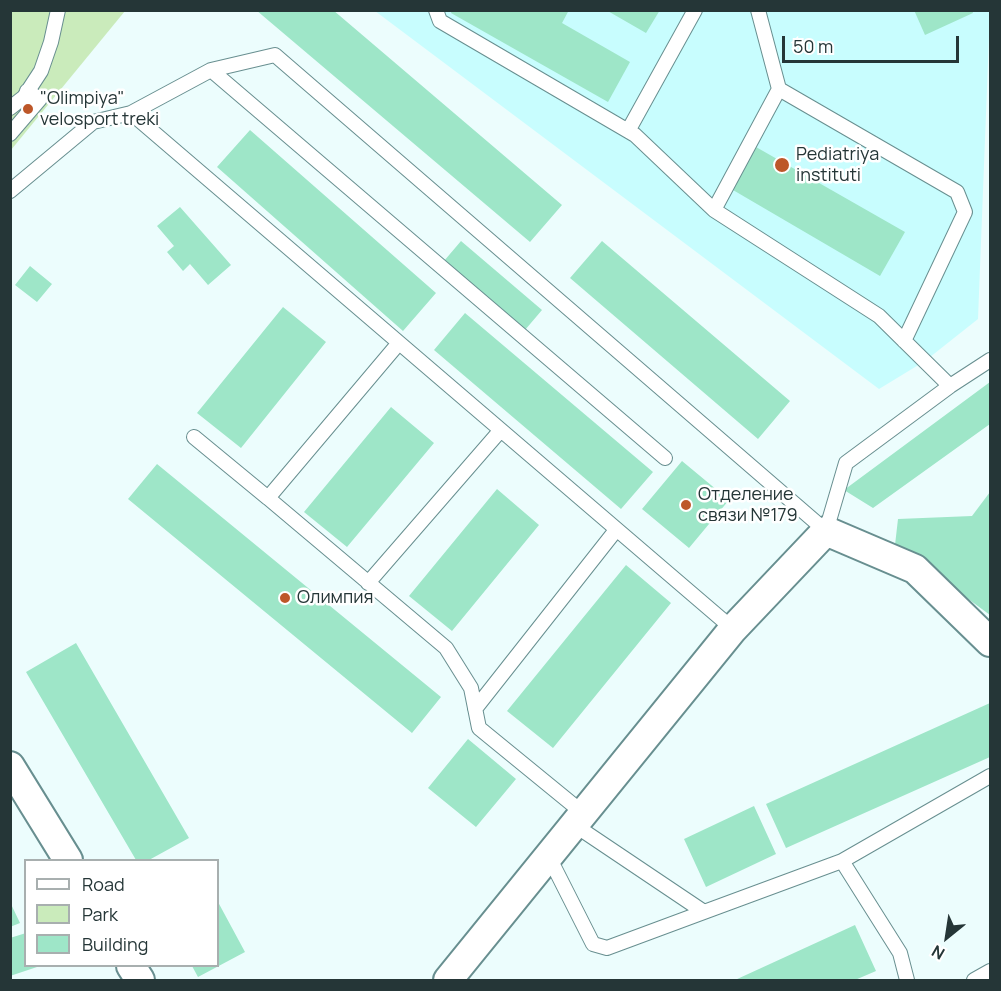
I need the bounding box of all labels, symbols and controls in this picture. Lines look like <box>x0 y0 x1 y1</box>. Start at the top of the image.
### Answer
scale bar <box>785 24 962 62</box>
text: 50 m <box>793 34 833 58</box>
place label: "Olimpiya" velosport treki <box>40 88 159 130</box>
marker: "Olimpiya" velosport treki <box>21 102 35 116</box>
place label: Pediatriya instituti <box>796 144 879 186</box>
marker: Pediatriya instituti <box>773 156 791 174</box>
place label: Отделение связи №179 <box>698 484 798 526</box>
marker: Отделение связи №179 <box>679 498 693 512</box>
place label: Олимпия <box>297 587 373 609</box>
marker: Олимпия <box>278 591 292 605</box>
legend <box>24 859 219 967</box>
text: Road <box>82 872 125 896</box>
text: Park <box>82 902 118 926</box>
north arrow <box>917 907 977 967</box>
text: Building <box>82 932 148 956</box>
text: N <box>928 940 948 965</box>

